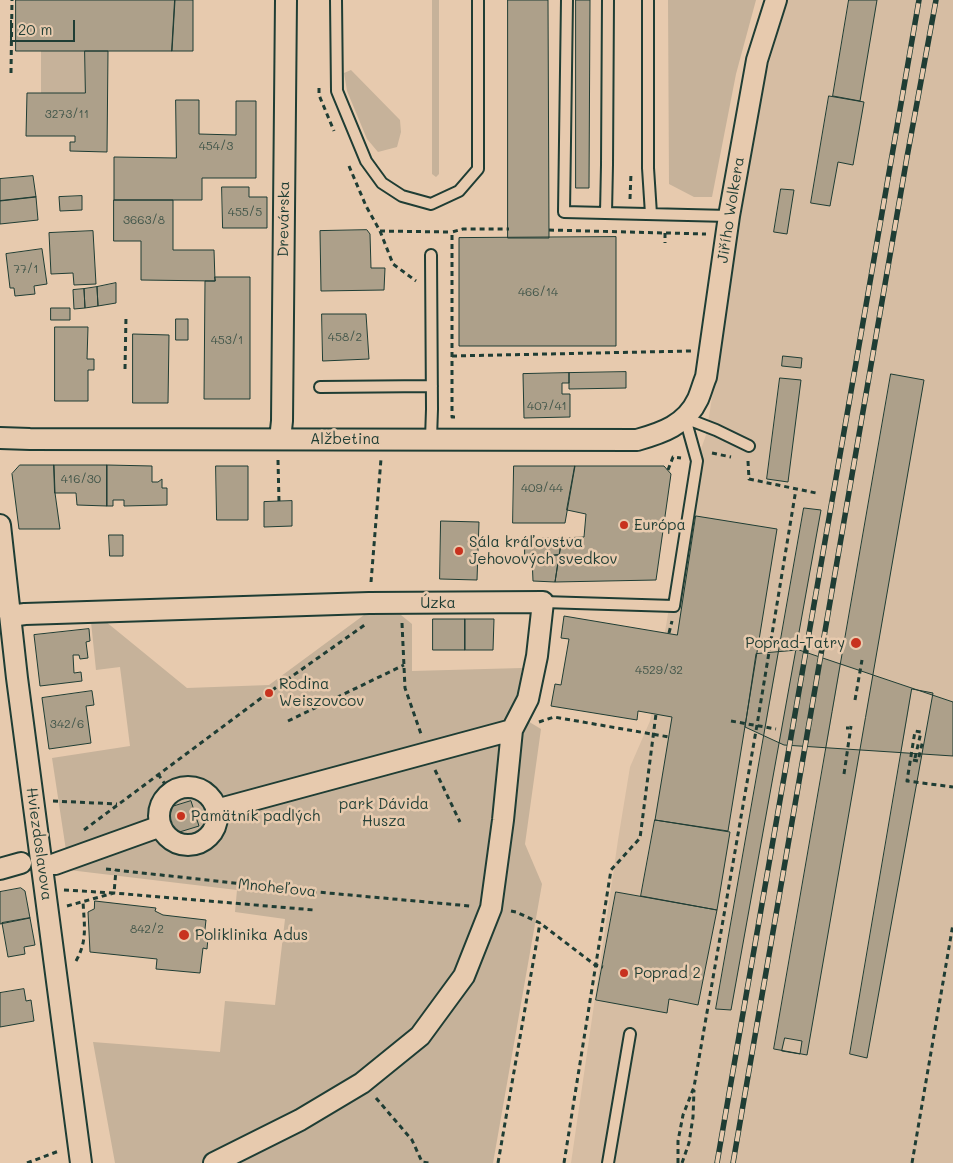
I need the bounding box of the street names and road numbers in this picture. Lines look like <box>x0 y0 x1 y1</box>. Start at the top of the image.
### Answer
street label: Jiřího Wolkera <box>714 156 748 264</box>
street label: Drevárska <box>274 181 294 257</box>
street label: Alžbetina <box>310 430 380 448</box>
street label: Úzka <box>420 594 456 612</box>
street label: Hviezdoslavova <box>22 786 56 902</box>
street label: Mnoheľova <box>237 875 317 901</box>

